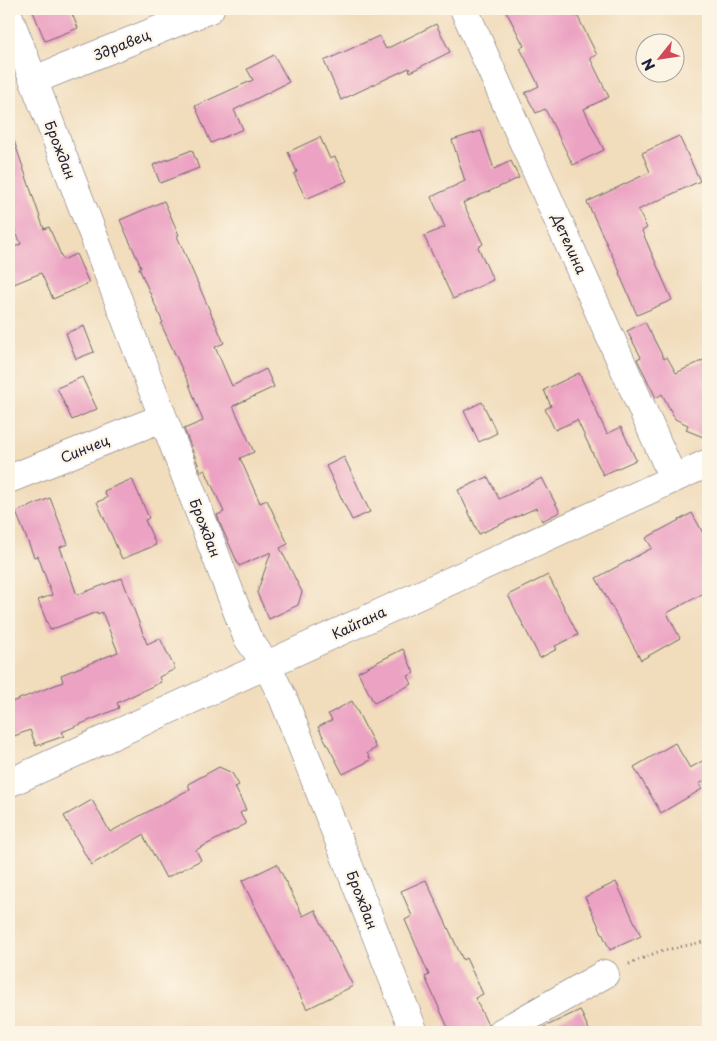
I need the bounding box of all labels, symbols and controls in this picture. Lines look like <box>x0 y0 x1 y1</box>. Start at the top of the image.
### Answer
street label: Здравец <box>89 24 153 66</box>
north arrow <box>634 32 684 82</box>
text: N <box>636 55 660 75</box>
street label: Брождан <box>40 117 81 182</box>
street label: Детелина <box>546 209 592 278</box>
street label: Синчец <box>57 429 113 468</box>
street label: Брождан <box>185 495 226 560</box>
street label: Кайгана <box>328 601 389 644</box>
street label: Брождан <box>342 867 383 932</box>

